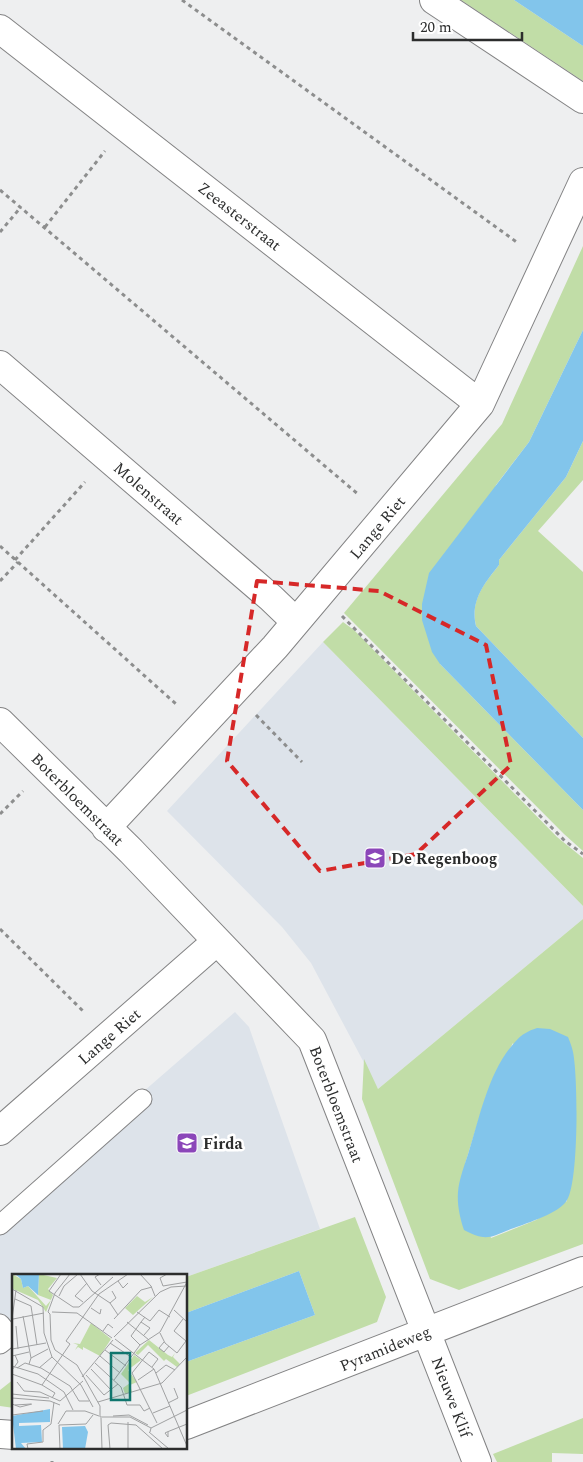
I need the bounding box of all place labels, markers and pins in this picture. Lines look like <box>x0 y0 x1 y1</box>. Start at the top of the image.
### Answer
school or university icon: De Regenboog <box>363 846 387 870</box>
place label: De Regenboog <box>391 847 498 871</box>
school or university icon: Firda <box>175 1131 199 1155</box>
place label: Firda <box>203 1132 243 1156</box>

